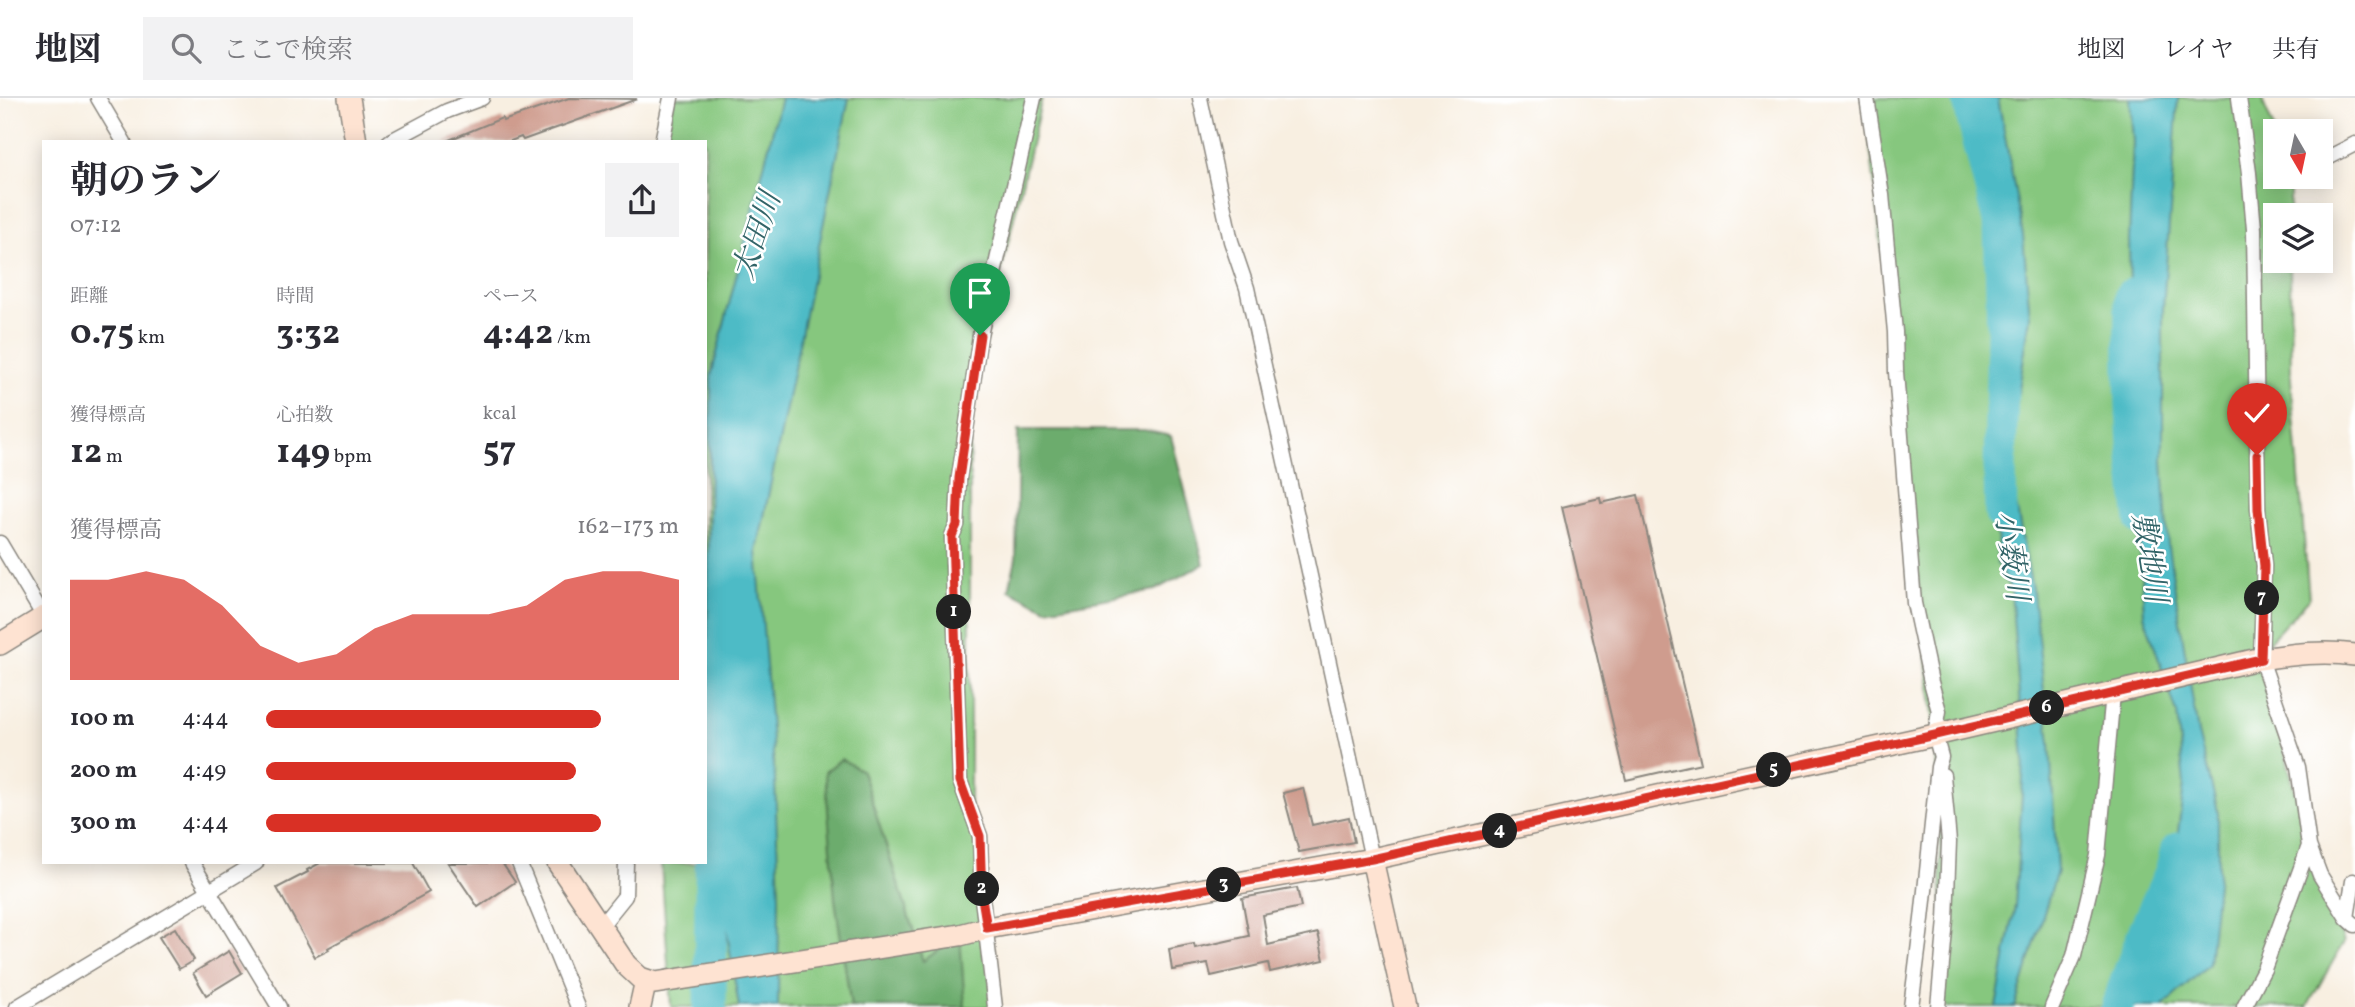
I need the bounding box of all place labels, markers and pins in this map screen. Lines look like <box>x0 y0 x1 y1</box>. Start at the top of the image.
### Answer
pin <box>950 263 1010 335</box>
pin <box>2227 383 2287 455</box>
pin: 7 <box>2244 580 2280 616</box>
pin: 1 <box>936 594 972 630</box>
pin: 6 <box>2030 690 2064 726</box>
pin: 5 <box>1756 752 1792 788</box>
pin: 4 <box>1482 814 1518 848</box>
pin: 3 <box>1206 868 1242 902</box>
pin: 2 <box>964 872 1000 906</box>

